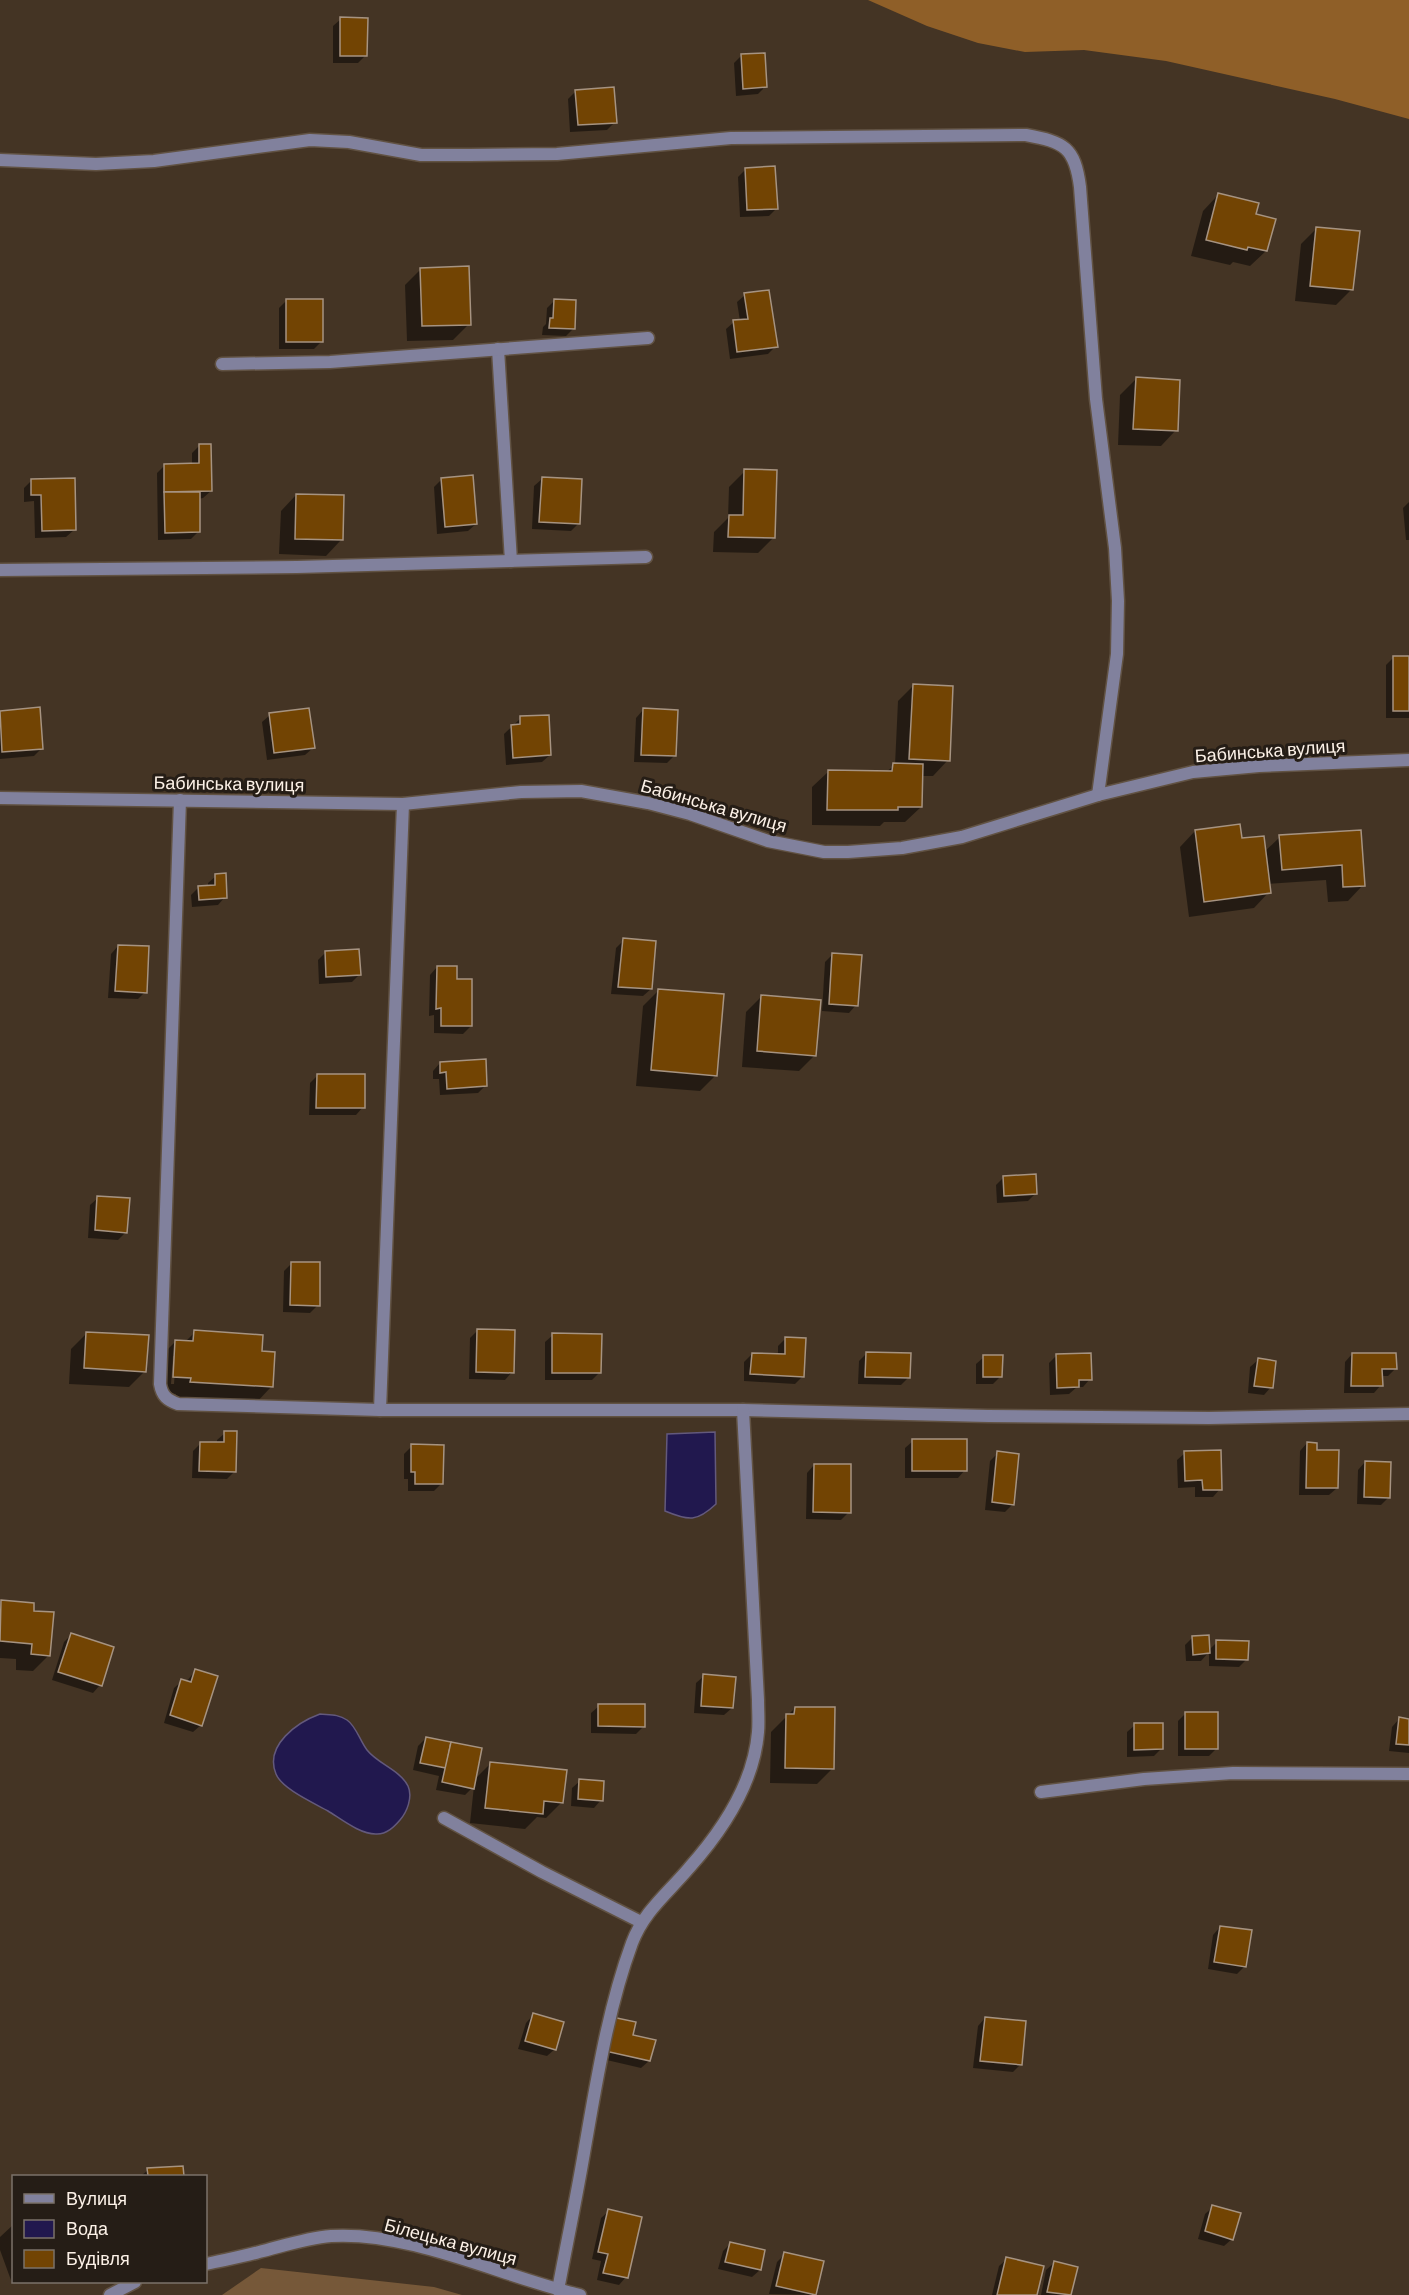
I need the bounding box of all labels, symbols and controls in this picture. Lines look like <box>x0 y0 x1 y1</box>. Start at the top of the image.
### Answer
street label: Бабинська вулиця <box>1194 734 1346 766</box>
street label: Бабинська вулиця <box>153 771 305 795</box>
street label: Бабинська вулиця <box>638 774 790 836</box>
legend <box>12 2175 207 2283</box>
text: Вулиця <box>66 2187 127 2209</box>
street label: Білецька вулиця <box>382 2213 520 2269</box>
text: Вода <box>66 2217 109 2239</box>
text: Будівля <box>66 2247 130 2269</box>

